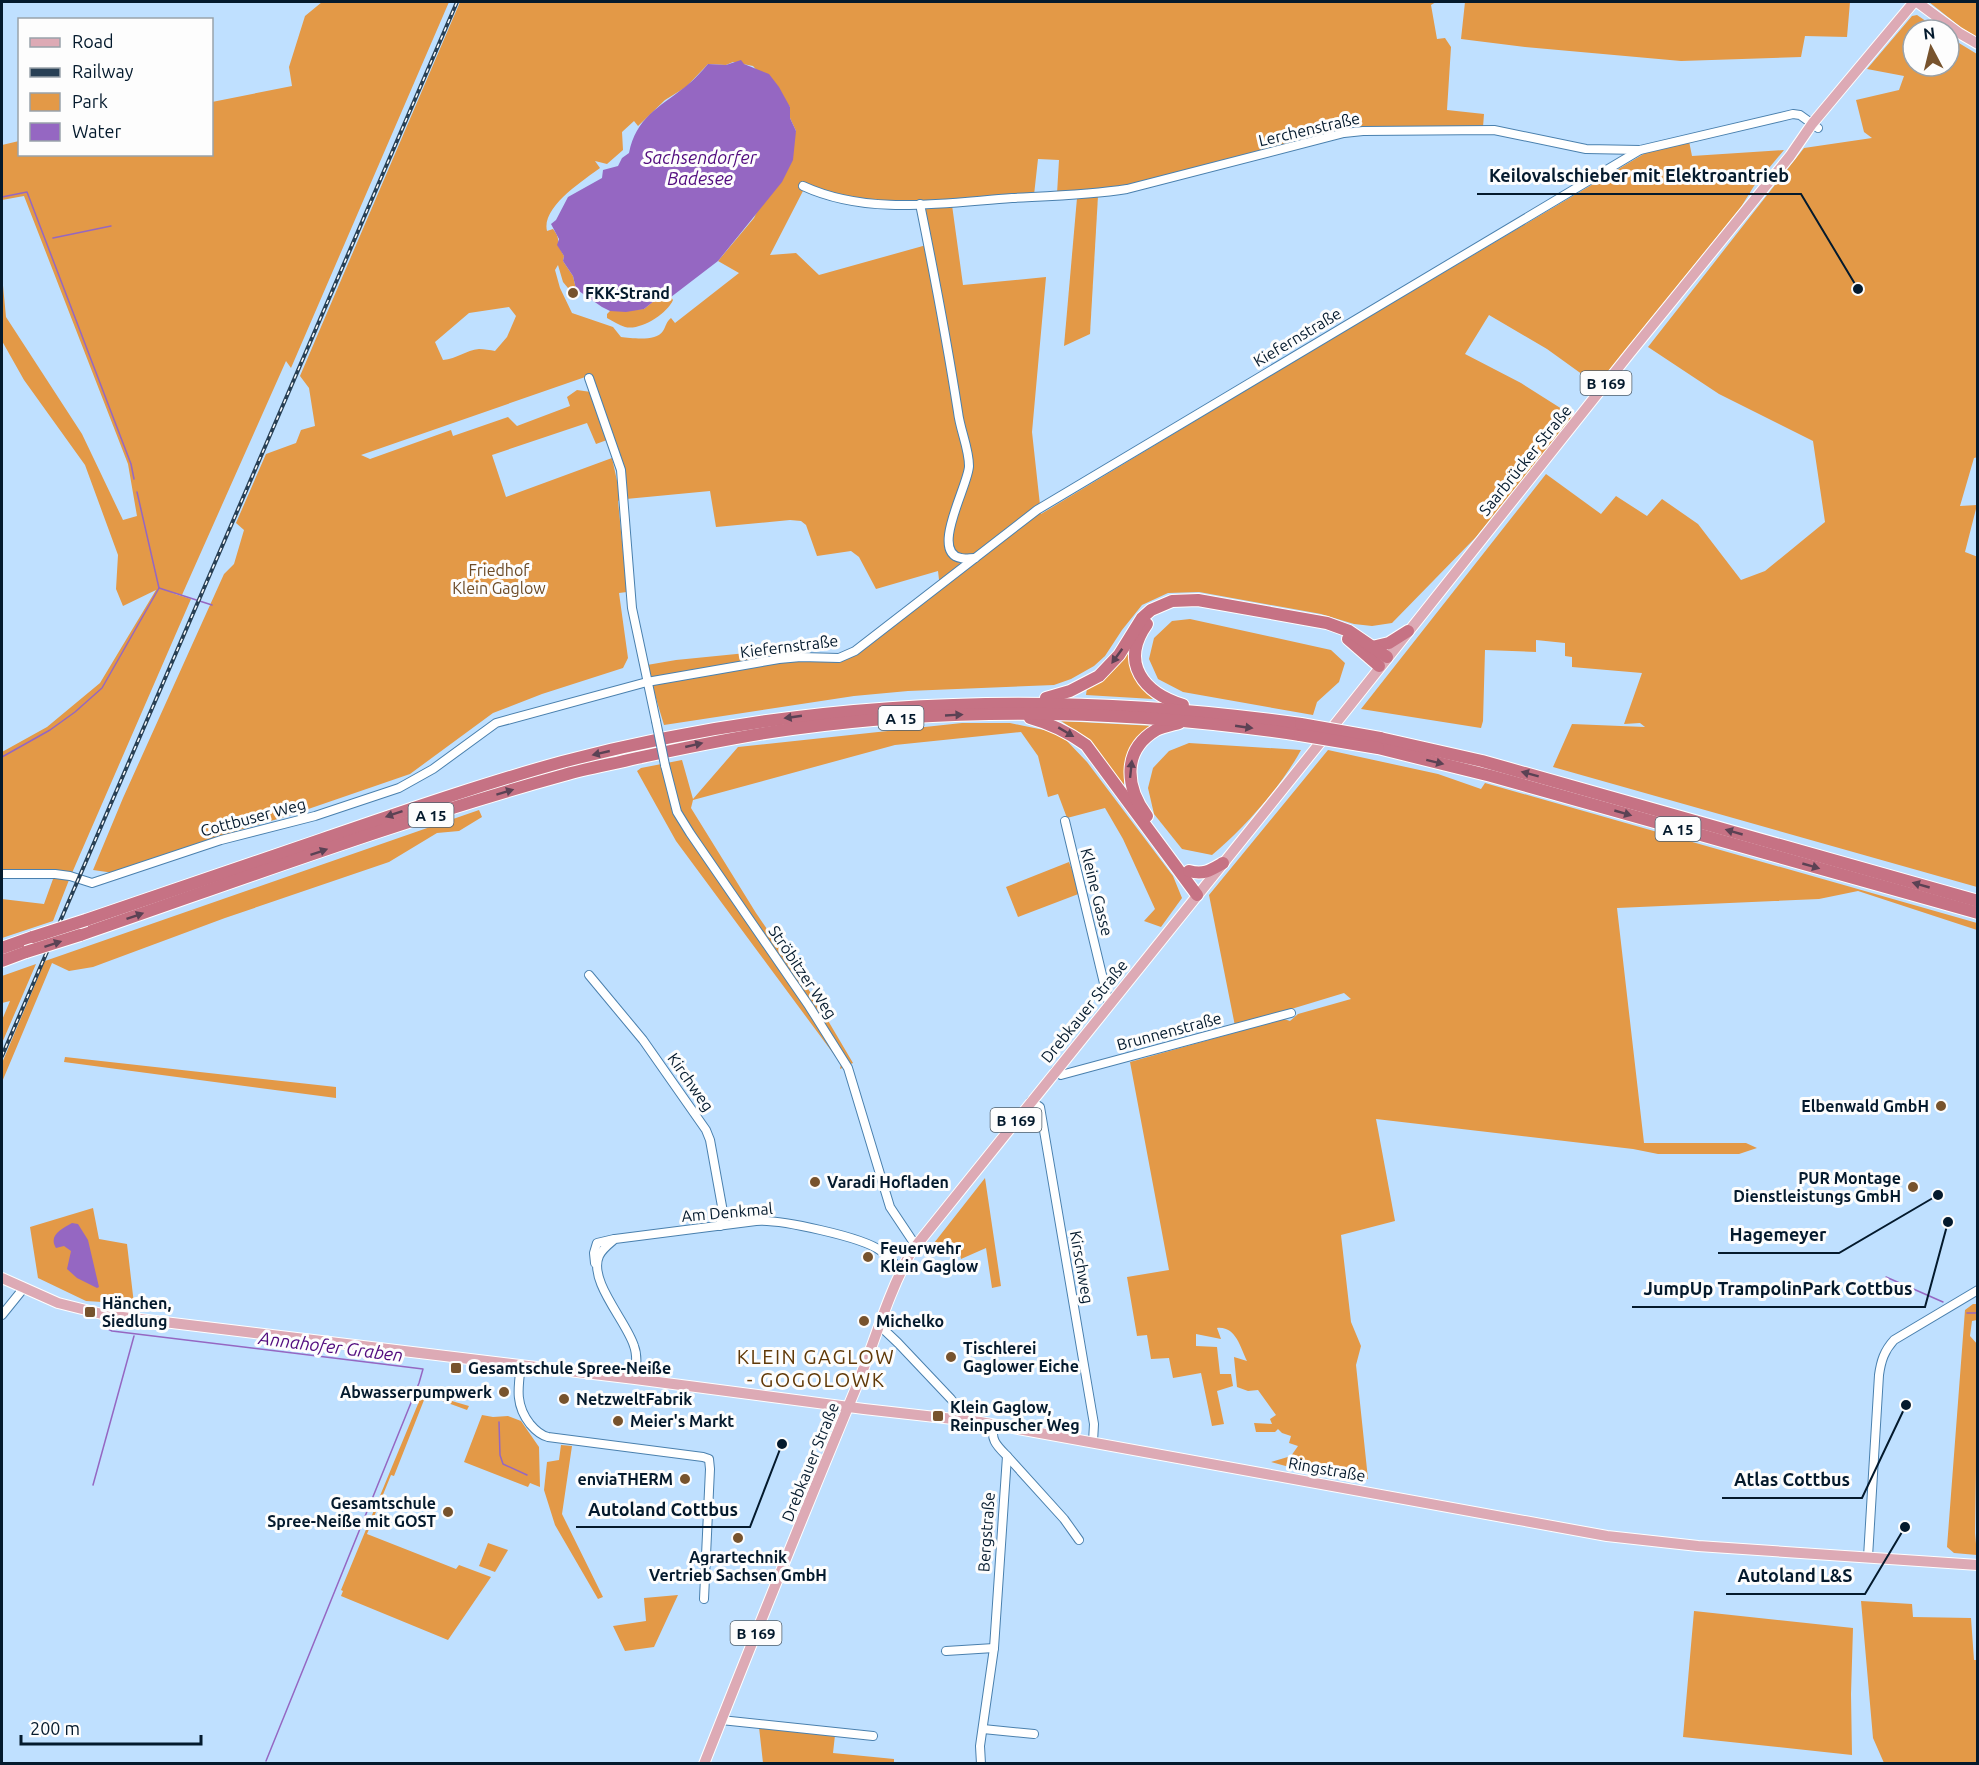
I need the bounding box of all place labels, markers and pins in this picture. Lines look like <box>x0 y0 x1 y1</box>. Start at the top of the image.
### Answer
callout: Keilovalschieber mit Elektroantrieb <box>1477 158 1801 194</box>
place label: FKK-Strand <box>585 284 670 302</box>
marker: FKK-Strand <box>566 286 580 300</box>
place label: Elbenwald GmbH <box>1801 1097 1929 1115</box>
marker: Elbenwald GmbH <box>1934 1099 1948 1113</box>
place label: PUR Montage Dienstleistungs GmbH <box>1733 1169 1901 1205</box>
place label: Varadi Hofladen <box>827 1173 949 1191</box>
marker: Varadi Hofladen <box>808 1175 822 1189</box>
marker: PUR Montage Dienstleistungs GmbH <box>1906 1180 1920 1194</box>
callout: Hagemeyer <box>1718 1217 1839 1253</box>
place label: Feuerwehr Klein Gaglow <box>880 1239 979 1275</box>
marker: Feuerwehr Klein Gaglow <box>861 1250 875 1264</box>
callout: JumpUp TrampolinPark Cottbus <box>1632 1271 1925 1307</box>
place label: Hänchen, Siedlung <box>102 1294 171 1330</box>
marker: Hänchen, Siedlung <box>83 1305 97 1319</box>
place label: Michelko <box>876 1312 944 1330</box>
marker: Michelko <box>857 1314 871 1328</box>
place label: Tischlerei Gaglower Eiche <box>963 1339 1079 1375</box>
marker: Tischlerei Gaglower Eiche <box>944 1350 958 1364</box>
place label: Gesamtschule Spree-Neiße <box>468 1359 671 1377</box>
marker: Gesamtschule Spree-Neiße <box>449 1361 463 1375</box>
place label: Abwasserpumpwerk <box>340 1383 492 1401</box>
marker: Abwasserpumpwerk <box>497 1385 511 1399</box>
place label: NetzweltFabrik <box>576 1390 692 1408</box>
marker: NetzweltFabrik <box>557 1392 571 1406</box>
place label: Klein Gaglow, Reinpuscher Weg <box>950 1398 1080 1434</box>
marker: Klein Gaglow, Reinpuscher Weg <box>931 1409 945 1423</box>
place label: Meier's Markt <box>630 1412 734 1430</box>
marker: Meier's Markt <box>611 1414 625 1428</box>
callout: Atlas Cottbus <box>1722 1462 1862 1498</box>
place label: enviaTHERM <box>577 1470 673 1488</box>
marker: enviaTHERM <box>678 1472 692 1486</box>
callout: Autoland Cottbus <box>576 1491 750 1527</box>
place label: Gesamtschule Spree-Neiße mit GOST <box>267 1494 436 1530</box>
marker: Gesamtschule Spree-Neiße mit GOST <box>441 1505 455 1519</box>
marker: Agrartechnik Vertrieb Sachsen GmbH <box>731 1531 745 1545</box>
place label: Agrartechnik Vertrieb Sachsen GmbH <box>649 1548 827 1584</box>
callout: Autoland L&S <box>1726 1558 1865 1594</box>

